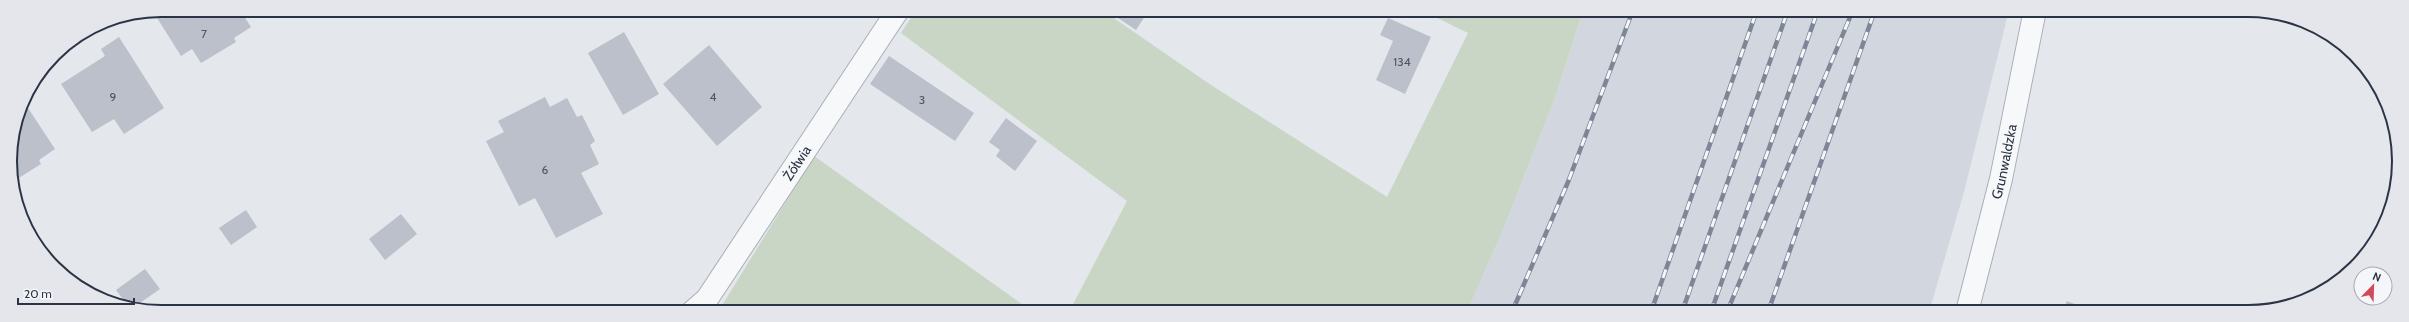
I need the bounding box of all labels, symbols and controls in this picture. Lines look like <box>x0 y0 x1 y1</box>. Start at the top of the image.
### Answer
house number: 7 <box>201 26 207 41</box>
house number: 134 <box>1393 54 1411 69</box>
house number: 9 <box>110 89 117 104</box>
house number: 4 <box>710 89 717 104</box>
house number: 3 <box>919 92 925 107</box>
street label: Grunwaldzka <box>1987 122 2021 201</box>
street label: Żółwia <box>779 142 815 184</box>
house number: 6 <box>542 162 549 177</box>
north arrow <box>2353 266 2393 306</box>
text: N <box>2371 269 2383 285</box>
scale bar <box>18 280 134 306</box>
text: 20 m <box>24 286 52 301</box>

